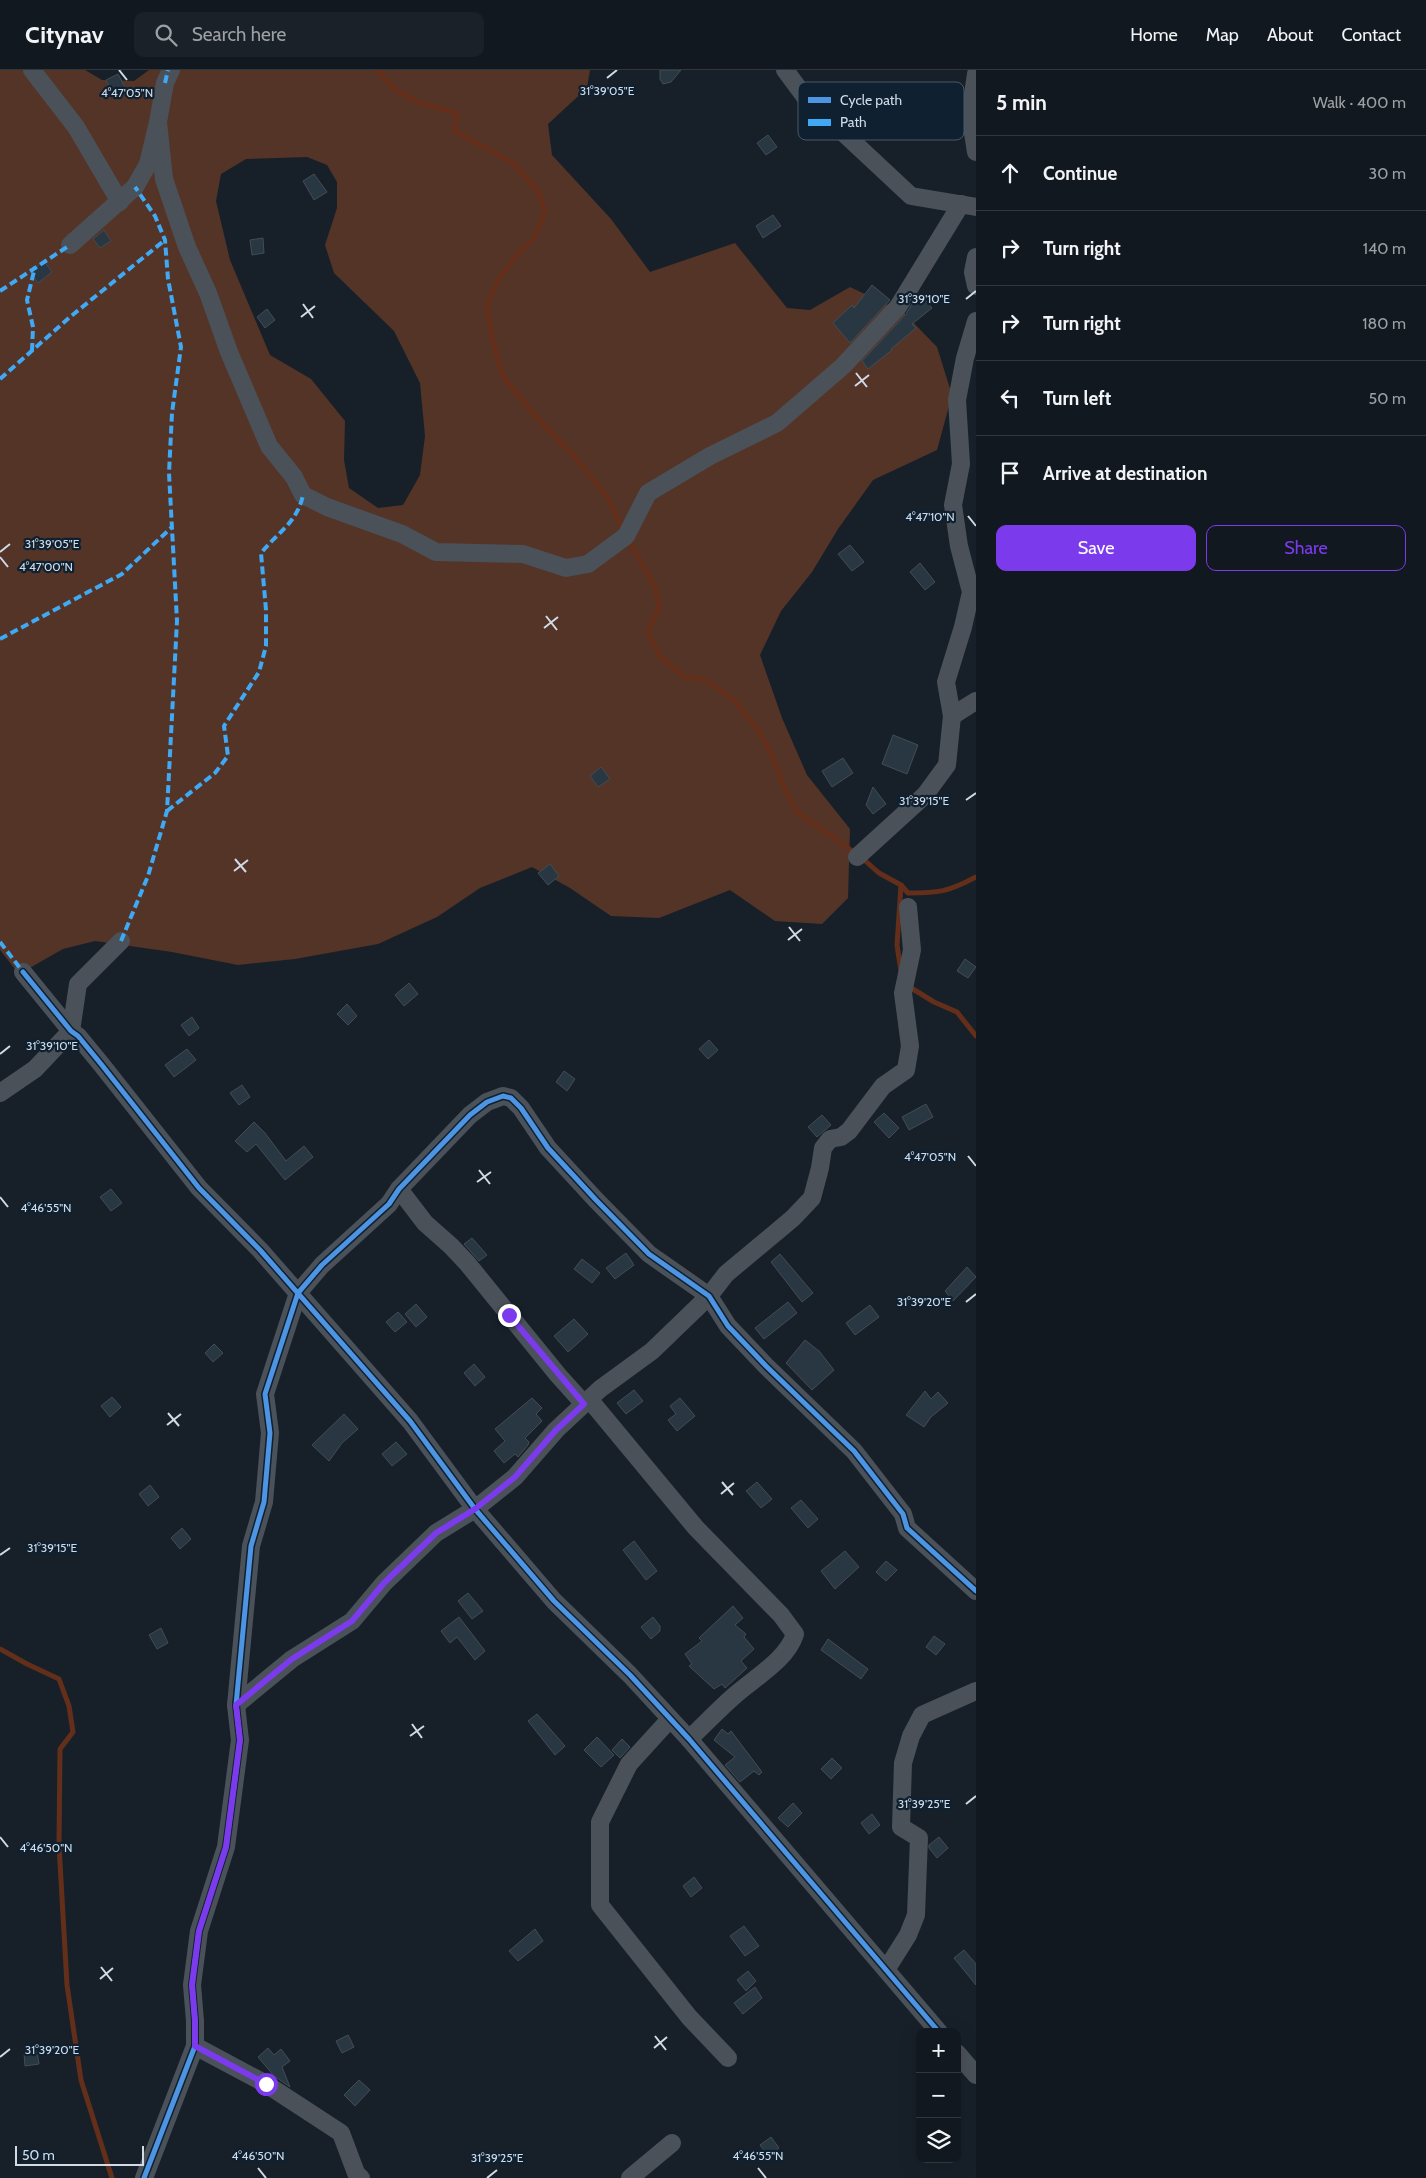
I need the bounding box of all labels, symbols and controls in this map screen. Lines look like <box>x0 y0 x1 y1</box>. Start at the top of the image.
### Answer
search box <box>134 12 484 57</box>
text: Citynav <box>25 20 104 49</box>
icon: search <box>152 21 180 49</box>
text: Search here <box>192 23 286 46</box>
text: Home <box>1130 24 1178 46</box>
text: Map <box>1206 24 1239 46</box>
text: About <box>1267 24 1313 46</box>
text: Contact <box>1341 24 1401 46</box>
legend <box>798 82 964 140</box>
text: 31°39'05"E <box>580 83 635 98</box>
text: 4°47'05"N <box>101 85 153 100</box>
text: 5 min <box>996 90 1047 115</box>
text: Cycle path <box>840 91 902 109</box>
text: Walk · 400 m <box>1313 93 1406 112</box>
text: Path <box>840 113 867 131</box>
icon: ahead <box>996 159 1024 187</box>
text: Continue <box>1043 162 1117 185</box>
text: 30 m <box>1369 164 1406 183</box>
icon: right <box>996 234 1024 262</box>
text: Turn right <box>1043 237 1121 260</box>
text: 140 m <box>1363 239 1406 258</box>
text: 31°39'10"E <box>898 291 950 306</box>
icon: right <box>996 309 1024 337</box>
text: Turn right <box>1043 312 1121 335</box>
text: 180 m <box>1362 314 1406 333</box>
icon: left <box>996 384 1024 412</box>
text: Turn left <box>1043 387 1111 410</box>
text: 50 m <box>1369 389 1406 408</box>
icon: arrive <box>996 459 1024 487</box>
text: Arrive at destination <box>1043 462 1207 485</box>
text: 4°47'10"N <box>905 509 955 524</box>
button: Save <box>996 525 1196 571</box>
button: Share <box>1206 525 1406 571</box>
text: 31°39'05"E <box>25 536 80 551</box>
text: 4°47'00"N <box>19 559 73 574</box>
text: 31°39'15"E <box>899 793 949 808</box>
text: 31°39'10"E <box>26 1038 78 1053</box>
text: 4°47'05"N <box>904 1149 956 1164</box>
text: 4°46'55"N <box>20 1200 72 1215</box>
text: 31°39'20"E <box>897 1294 952 1309</box>
route end <box>498 1304 521 1327</box>
text: 31°39'15"E <box>27 1540 77 1555</box>
text: 31°39'25"E <box>898 1796 951 1811</box>
text: 4°46'50"N <box>20 1840 72 1855</box>
map controls <box>916 2028 961 2163</box>
button: + <box>916 2028 961 2073</box>
text: 31°39'20"E <box>25 2042 80 2057</box>
route start <box>255 2073 278 2096</box>
button: − <box>916 2073 961 2118</box>
button: layers <box>916 2118 961 2163</box>
scale bar <box>15 2143 144 2166</box>
text: 50 m <box>22 2146 55 2164</box>
text: 4°46'50"N <box>232 2148 284 2163</box>
text: 4°46'55"N <box>732 2148 784 2163</box>
text: 31°39'25"E <box>471 2150 524 2165</box>

